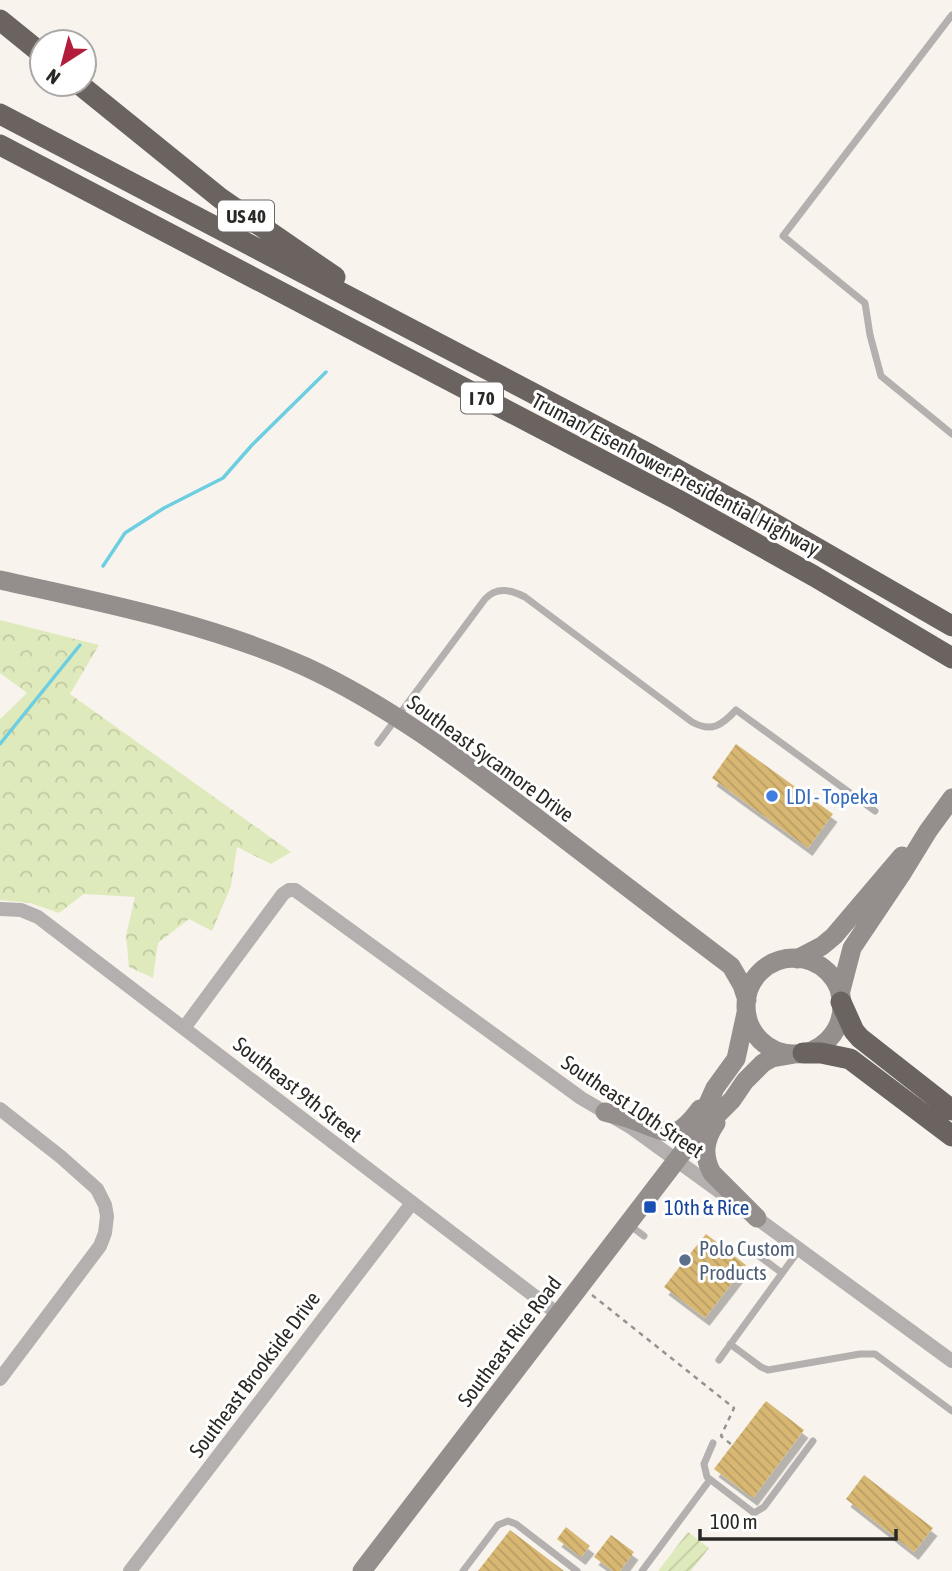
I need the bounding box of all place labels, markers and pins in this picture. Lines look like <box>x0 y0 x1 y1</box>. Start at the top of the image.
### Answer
place label: LDI - Topeka <box>786 784 879 808</box>
marker: LDI - Topeka <box>764 788 780 804</box>
place label: 10th & Rice <box>664 1195 749 1219</box>
marker: 10th & Rice <box>642 1199 658 1215</box>
place label: Polo Custom Products <box>699 1236 795 1284</box>
marker: Polo Custom Products <box>677 1252 693 1268</box>

